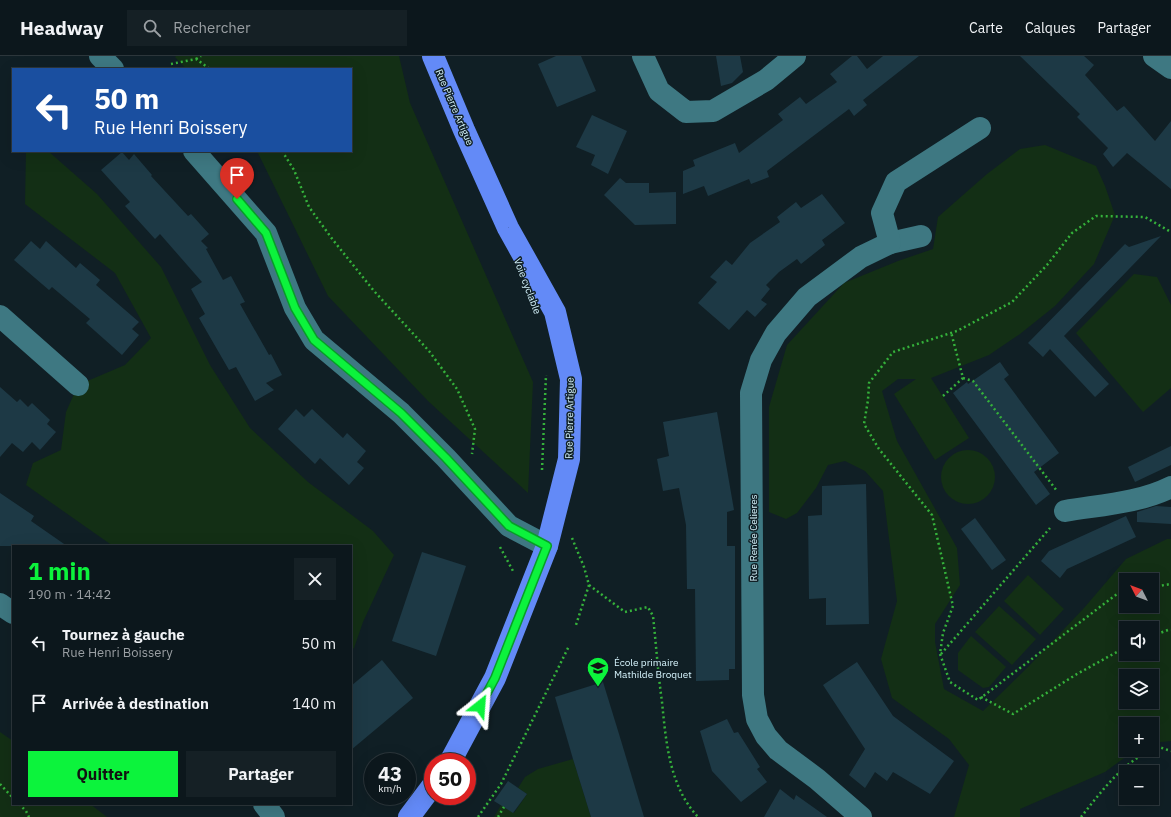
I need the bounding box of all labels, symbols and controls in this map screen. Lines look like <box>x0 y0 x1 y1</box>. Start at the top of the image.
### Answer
search box <box>127 10 407 46</box>
text: Headway <box>20 16 103 40</box>
icon: search <box>141 17 163 39</box>
text: Rechercher <box>173 18 250 37</box>
text: Carte <box>969 19 1003 37</box>
text: Calques <box>1025 19 1075 37</box>
text: Partager <box>1097 19 1151 37</box>
street label: Rue Pierre Artigue <box>433 67 477 148</box>
text: 50 m <box>94 80 159 117</box>
icon: left <box>28 84 80 136</box>
text: Rue Henri Boissery <box>94 116 247 139</box>
pin <box>220 158 254 199</box>
icon: arrive <box>226 164 248 186</box>
street label: Voie cyclable <box>511 256 544 316</box>
street label: Rue Pierre Artigue <box>562 377 577 459</box>
street label: Rue Renée Celieres <box>747 494 760 582</box>
text: 1 min <box>28 555 91 587</box>
button: close <box>294 558 336 600</box>
north arrow <box>1119 573 1159 613</box>
map controls <box>1119 573 1159 805</box>
text: 190 m · 14:42 <box>28 586 111 603</box>
button: sound <box>1119 621 1159 661</box>
text: Tournez à gauche <box>62 625 185 644</box>
icon: left <box>28 632 50 654</box>
text: 50 m <box>301 634 336 653</box>
text: Rue Henri Boissery <box>62 644 173 661</box>
school or university icon: École primaire Mathilde Broquet <box>585 655 611 688</box>
place label: École primaire Mathilde Broquet <box>614 656 692 681</box>
button: layers <box>1119 669 1159 709</box>
position arrow <box>459 685 501 727</box>
icon: arrive <box>28 692 50 714</box>
text: Arrivée à destination <box>62 694 209 713</box>
text: 140 m <box>292 694 336 713</box>
button: + <box>1119 717 1159 757</box>
button: Quitter <box>28 751 178 797</box>
button: Partager <box>186 751 336 797</box>
speed limit sign: 50 <box>424 753 476 805</box>
text: 43 <box>378 760 402 787</box>
button: − <box>1119 765 1159 805</box>
text: km/h <box>378 782 402 795</box>

